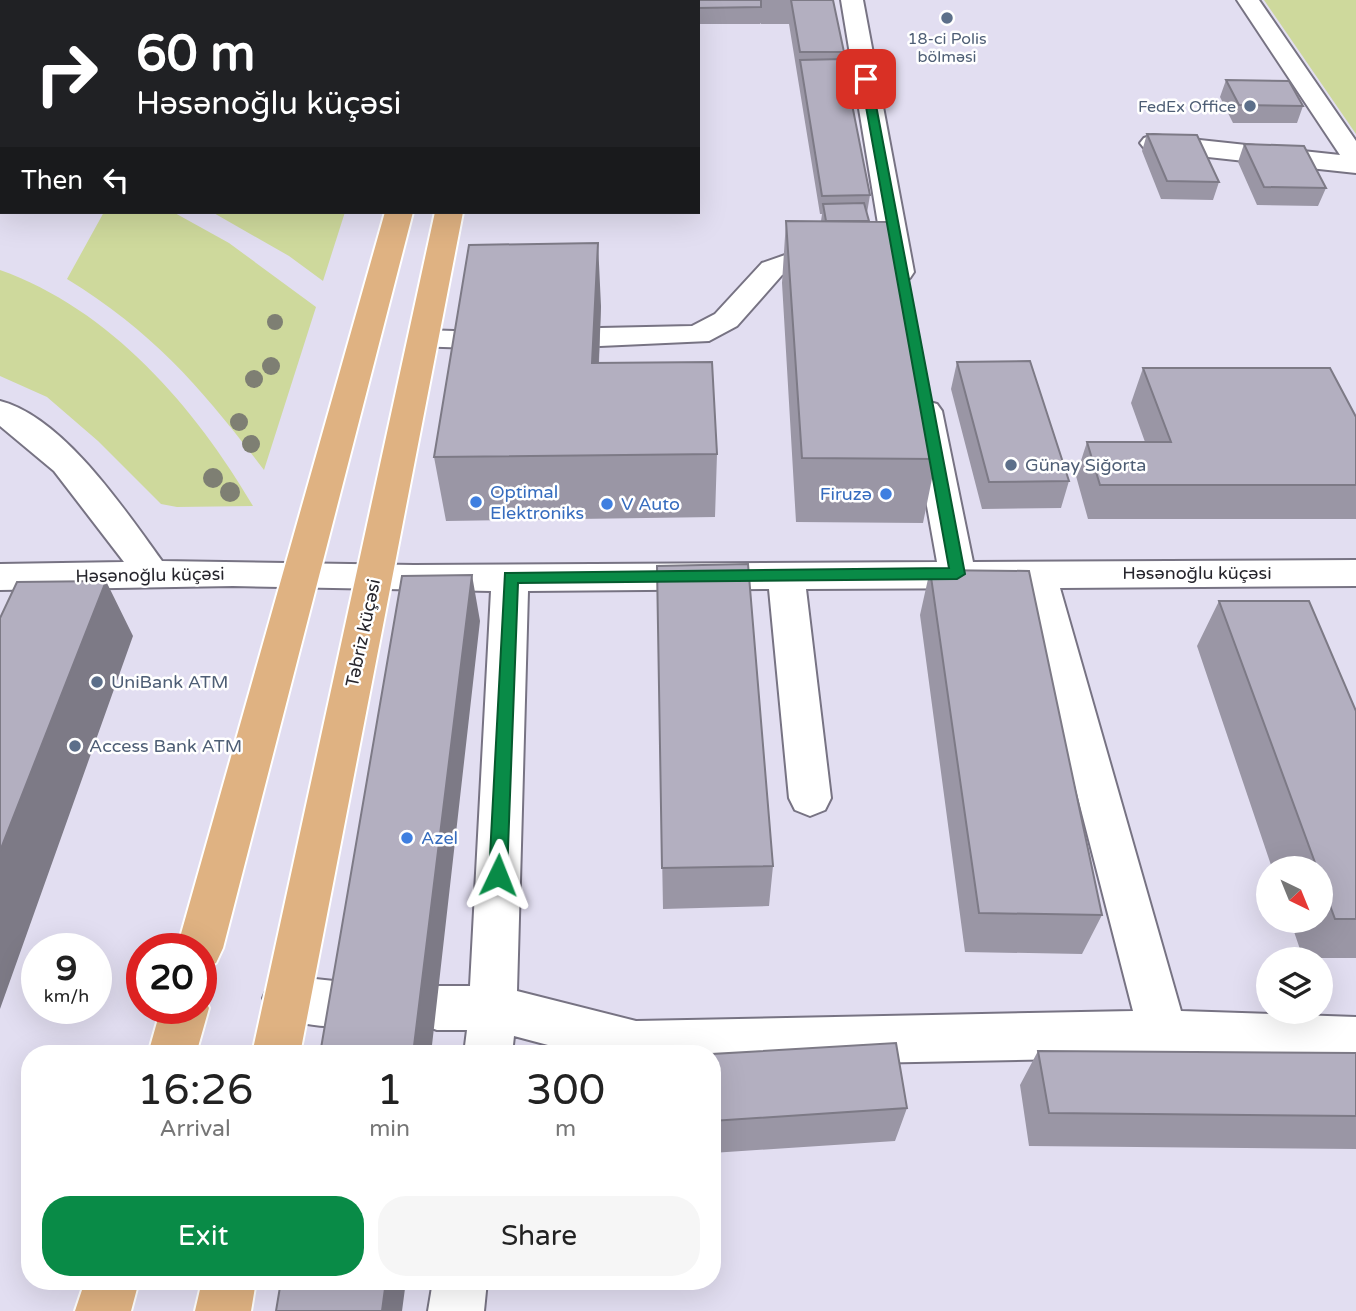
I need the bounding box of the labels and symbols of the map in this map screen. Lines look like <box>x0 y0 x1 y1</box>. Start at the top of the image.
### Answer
marker: 18-ci Polis bölməsi <box>939 10 955 26</box>
place label: 18-ci Polis bölməsi <box>907 29 987 67</box>
pin <box>836 49 896 109</box>
place label: FedEx Office <box>1138 97 1236 117</box>
marker: FedEx Office <box>1242 98 1258 114</box>
place label: Günay Siğorta <box>1025 454 1146 476</box>
marker: Günay Siğorta <box>1003 457 1019 473</box>
place label: Optimal Elektroniks <box>490 481 584 524</box>
place label: Firuzə <box>820 483 872 505</box>
marker: Firuzə <box>878 486 894 502</box>
place label: V Auto <box>621 493 680 515</box>
marker: Optimal Elektroniks <box>468 494 484 510</box>
marker: V Auto <box>599 496 615 512</box>
street label: Həsənoğlu küçəsi <box>1122 562 1272 584</box>
street label: Həsənoğlu küçəsi <box>75 563 225 587</box>
street label: Təbriz küçəsi <box>341 577 385 689</box>
place label: UniBank ATM <box>111 671 228 693</box>
marker: UniBank ATM <box>89 674 105 690</box>
place label: Access Bank ATM <box>89 735 242 757</box>
marker: Access Bank ATM <box>67 738 83 754</box>
place label: Azel <box>421 827 458 849</box>
marker: Azel <box>399 830 415 846</box>
position arrow <box>461 838 535 912</box>
north arrow <box>1256 856 1334 933</box>
speed limit sign: 20 <box>126 933 217 1024</box>

